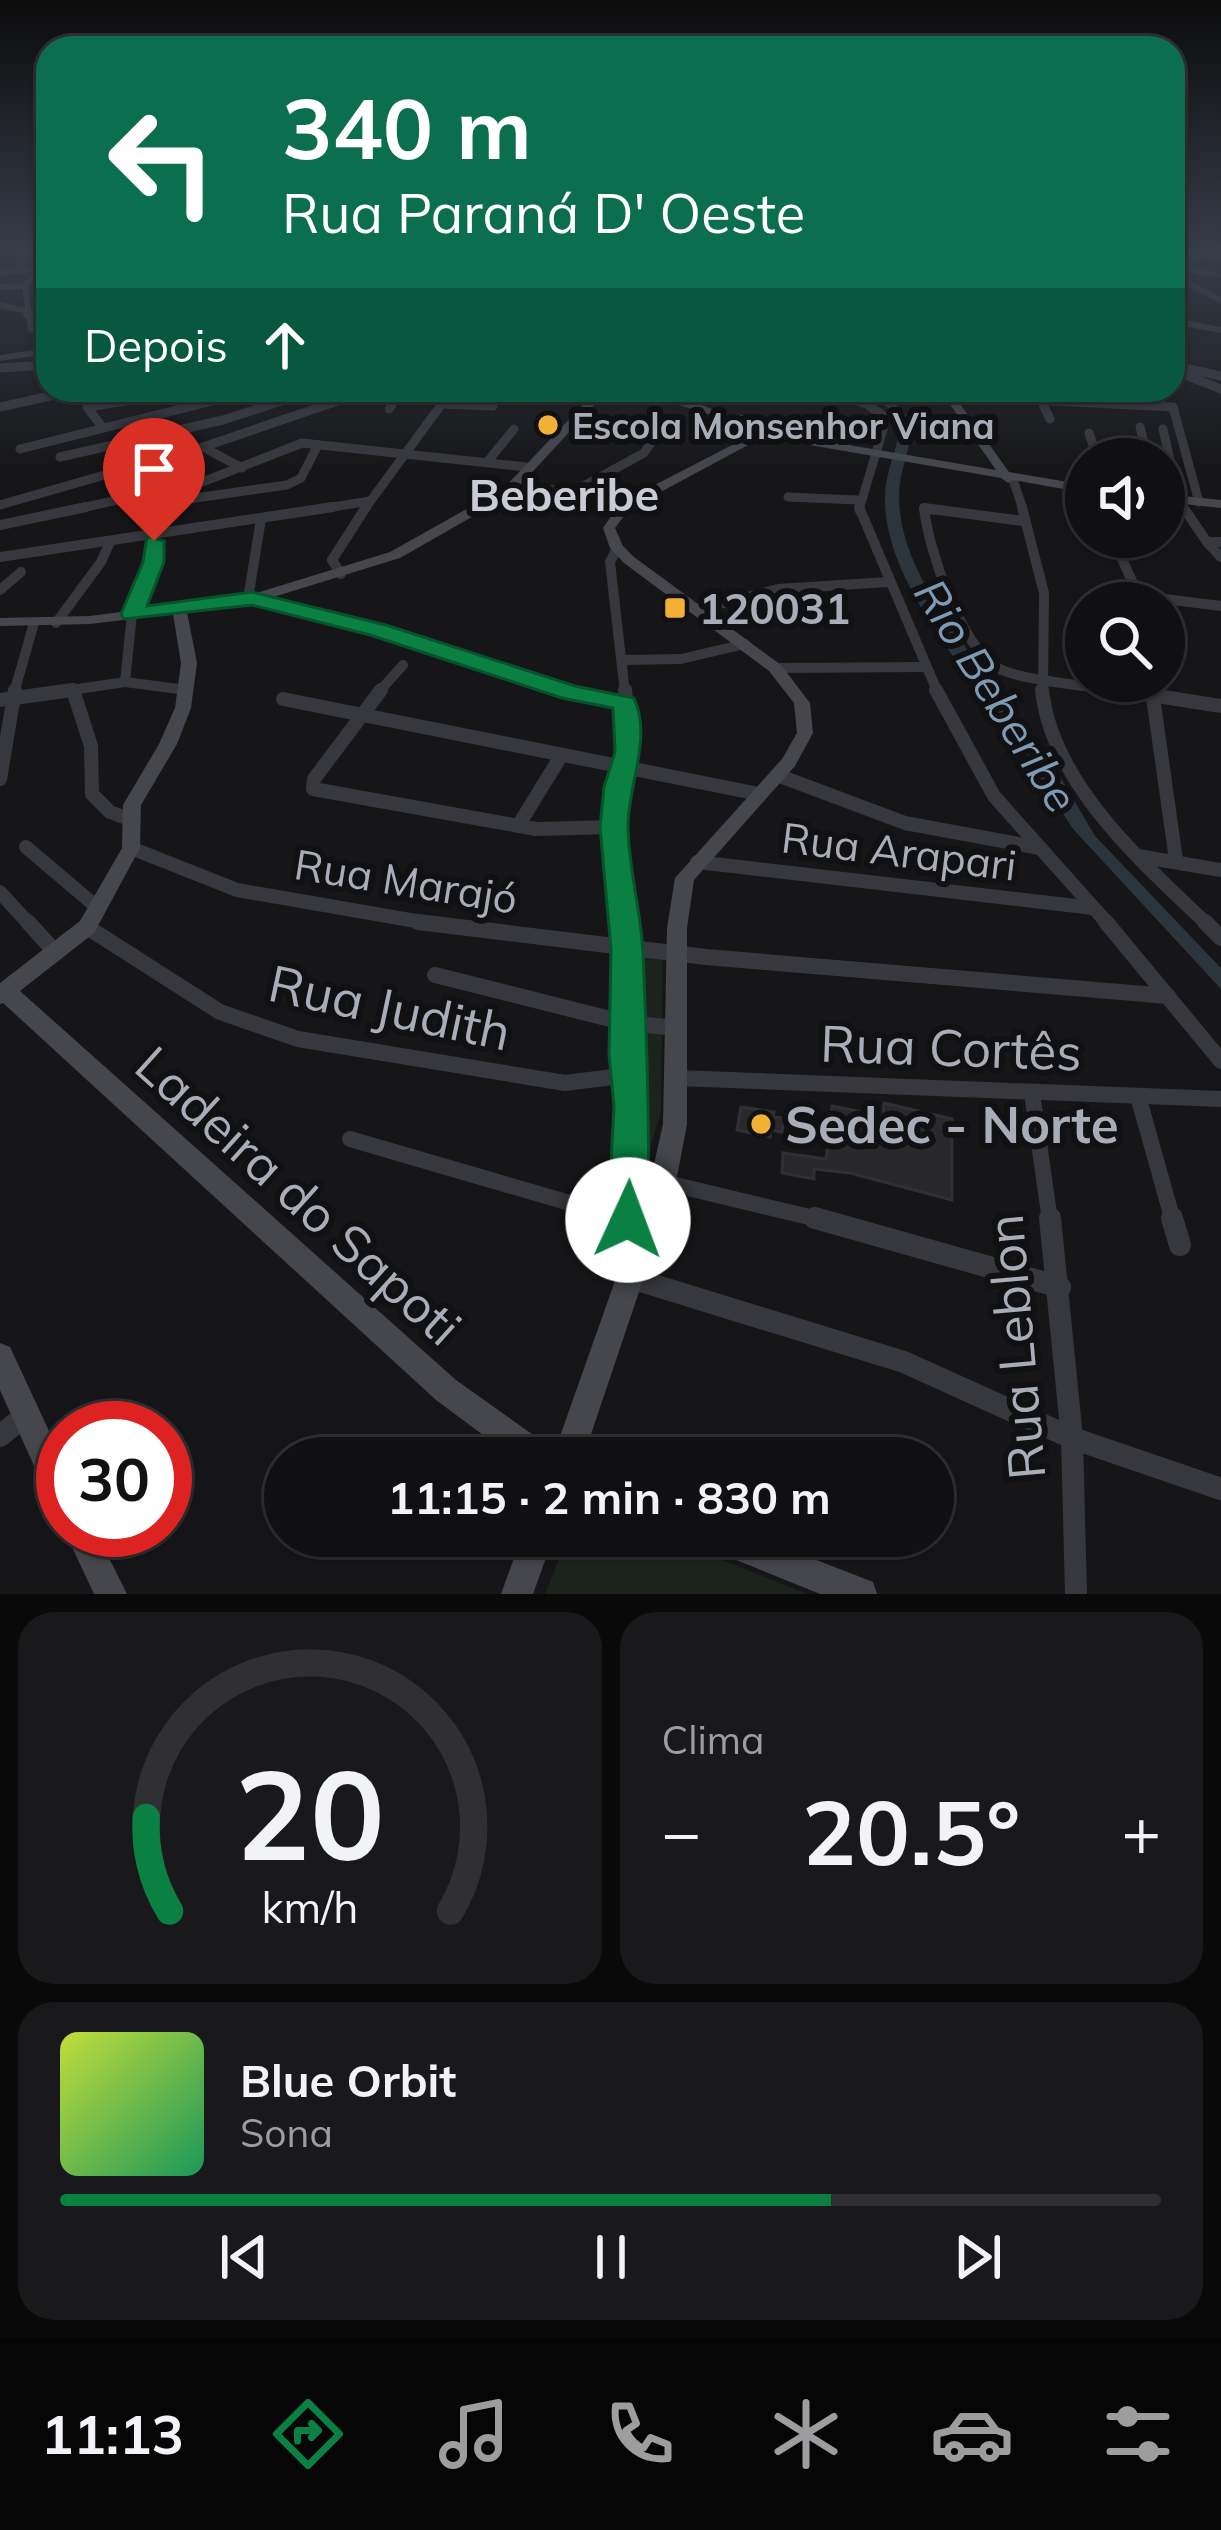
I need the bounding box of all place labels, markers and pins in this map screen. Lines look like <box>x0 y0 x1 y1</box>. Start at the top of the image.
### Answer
place label: Escola Monsenhor Viana <box>572 403 995 448</box>
marker: Escola Monsenhor Viana <box>535 412 561 438</box>
pin <box>103 418 205 541</box>
place label: 120031 <box>699 582 850 635</box>
marker: 120031 <box>662 595 688 621</box>
place label: Sedec - Norte <box>785 1092 1119 1156</box>
marker: Sedec - Norte <box>748 1111 774 1137</box>

